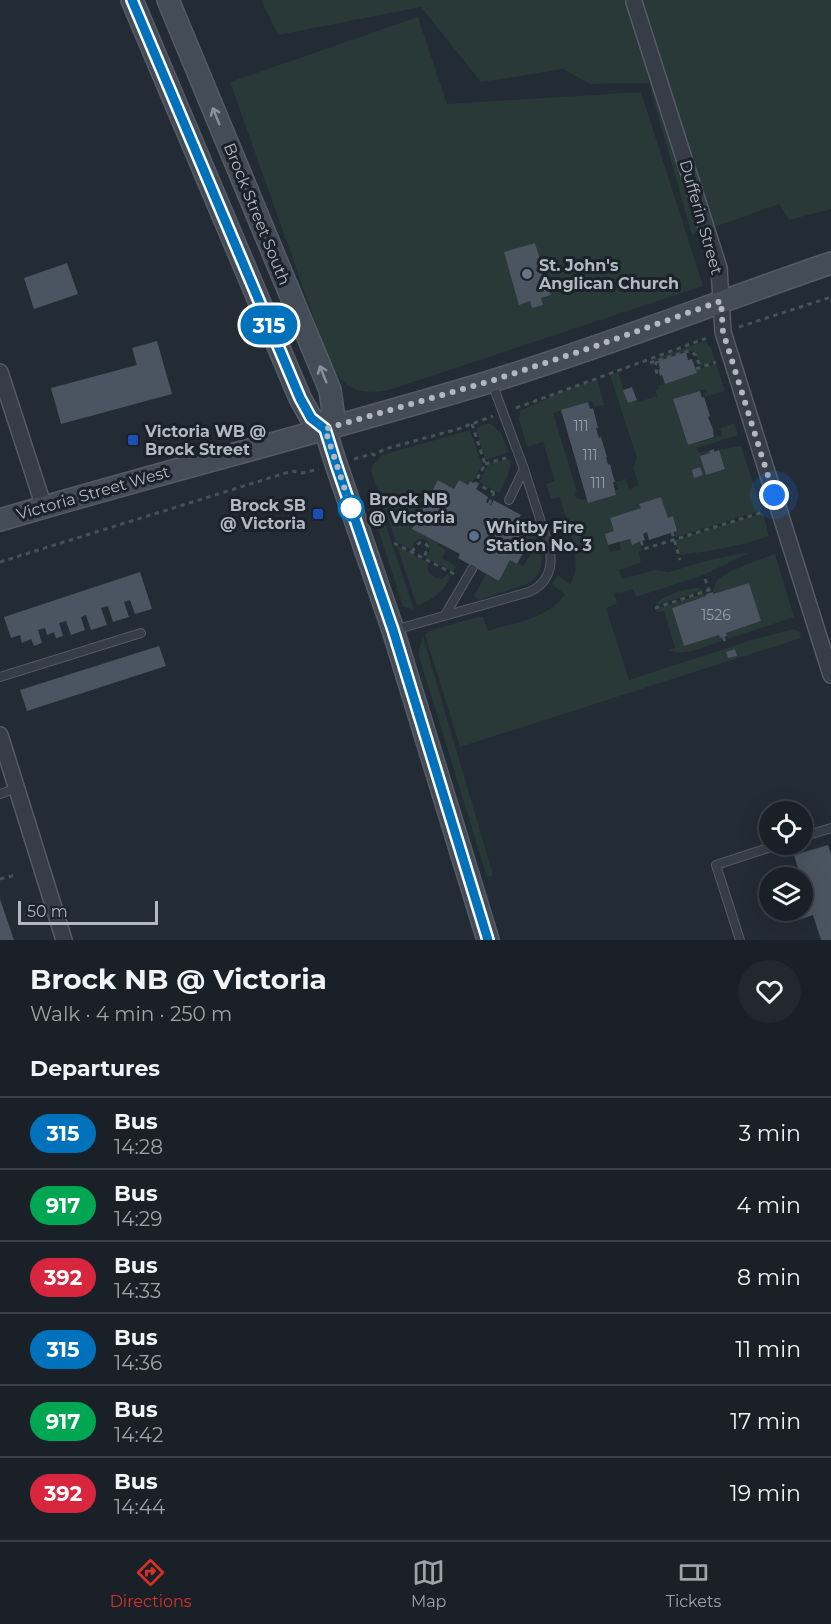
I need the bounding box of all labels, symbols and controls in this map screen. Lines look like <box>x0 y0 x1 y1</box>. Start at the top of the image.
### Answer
one-way arrow <box>210 107 221 125</box>
street label: Brock Street South <box>220 140 294 288</box>
street label: Dufferin Street <box>676 157 727 277</box>
place label: St. John's Anglican Church <box>538 256 679 293</box>
marker: St. John's Anglican Church <box>520 267 534 281</box>
line badge: 315 <box>234 306 304 344</box>
text: 315 <box>252 313 286 338</box>
one-way arrow <box>317 365 328 383</box>
house number: 111 <box>573 417 589 435</box>
place label: Victoria WB @ Brock Street <box>144 422 266 459</box>
marker: Victoria WB @ Brock Street <box>126 433 140 447</box>
house number: 111 <box>582 446 598 464</box>
street label: Victoria Street West <box>14 462 172 524</box>
house number: 111 <box>590 474 606 492</box>
your location <box>759 480 789 510</box>
place label: Brock NB @ Victoria <box>369 490 455 527</box>
marker: Brock NB @ Victoria <box>338 495 364 521</box>
place label: Brock SB @ Victoria <box>220 496 306 533</box>
marker: Brock SB @ Victoria <box>311 507 325 521</box>
place label: Whitby Fire Station No. 3 <box>486 518 592 555</box>
marker: Whitby Fire Station No. 3 <box>467 529 481 543</box>
house number: 1526 <box>701 606 731 624</box>
map controls <box>759 801 813 921</box>
button: locate <box>759 801 813 855</box>
button: layers <box>759 867 813 921</box>
scale bar <box>18 898 158 926</box>
text: 50 m <box>27 902 68 921</box>
button: heart <box>738 960 801 1023</box>
text: Brock NB @ Victoria <box>30 962 327 996</box>
text: Walk · 4 min · 250 m <box>30 1002 232 1026</box>
text: Departures <box>30 1055 160 1082</box>
text: Bus <box>114 1108 158 1135</box>
text: 3 min <box>739 1120 801 1147</box>
text: 315 <box>46 1121 80 1146</box>
text: 14:28 <box>114 1135 163 1159</box>
text: Bus <box>114 1180 158 1207</box>
text: 4 min <box>737 1192 801 1219</box>
text: 917 <box>46 1193 80 1218</box>
text: 14:29 <box>114 1207 162 1231</box>
text: Bus <box>114 1252 158 1279</box>
text: 8 min <box>737 1264 801 1291</box>
text: 392 <box>44 1265 82 1290</box>
text: 14:33 <box>114 1279 161 1303</box>
text: Bus <box>114 1324 158 1351</box>
text: 11 min <box>735 1336 801 1363</box>
text: 315 <box>46 1337 80 1362</box>
text: 14:36 <box>114 1351 162 1375</box>
text: Bus <box>114 1396 158 1423</box>
text: 17 min <box>730 1408 801 1435</box>
text: 917 <box>46 1409 80 1434</box>
text: 14:42 <box>114 1423 163 1447</box>
text: Bus <box>114 1468 158 1495</box>
text: 19 min <box>730 1480 801 1507</box>
text: 392 <box>44 1481 82 1506</box>
text: 14:44 <box>114 1495 165 1519</box>
tab: Directions <box>110 1556 192 1611</box>
tab: Map <box>411 1556 446 1611</box>
tab: Tickets <box>666 1556 721 1611</box>

